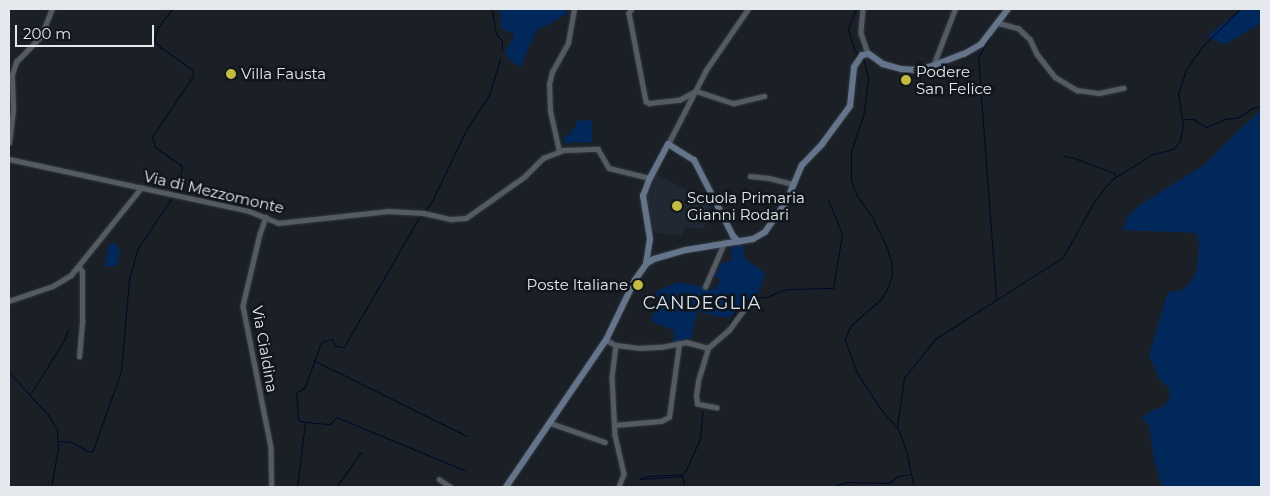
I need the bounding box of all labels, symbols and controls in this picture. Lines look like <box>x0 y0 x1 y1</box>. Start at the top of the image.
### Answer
scale bar <box>18 15 156 47</box>
text: 200 m <box>23 24 71 43</box>
place label: Podere San Felice <box>916 62 992 97</box>
place label: Villa Fausta <box>241 65 326 83</box>
marker: Villa Fausta <box>225 68 237 80</box>
marker: Podere San Felice <box>900 74 912 86</box>
street label: Via di Mezzomonte <box>142 167 286 217</box>
place label: Scuola Primaria Gianni Rodari <box>687 188 805 223</box>
marker: Scuola Primaria Gianni Rodari <box>671 200 683 212</box>
place label: Poste Italiane <box>527 276 628 294</box>
marker: Poste Italiane <box>632 279 644 291</box>
district label: CANDEGLIA <box>642 292 762 314</box>
street label: Via Cialdina <box>249 304 281 394</box>

